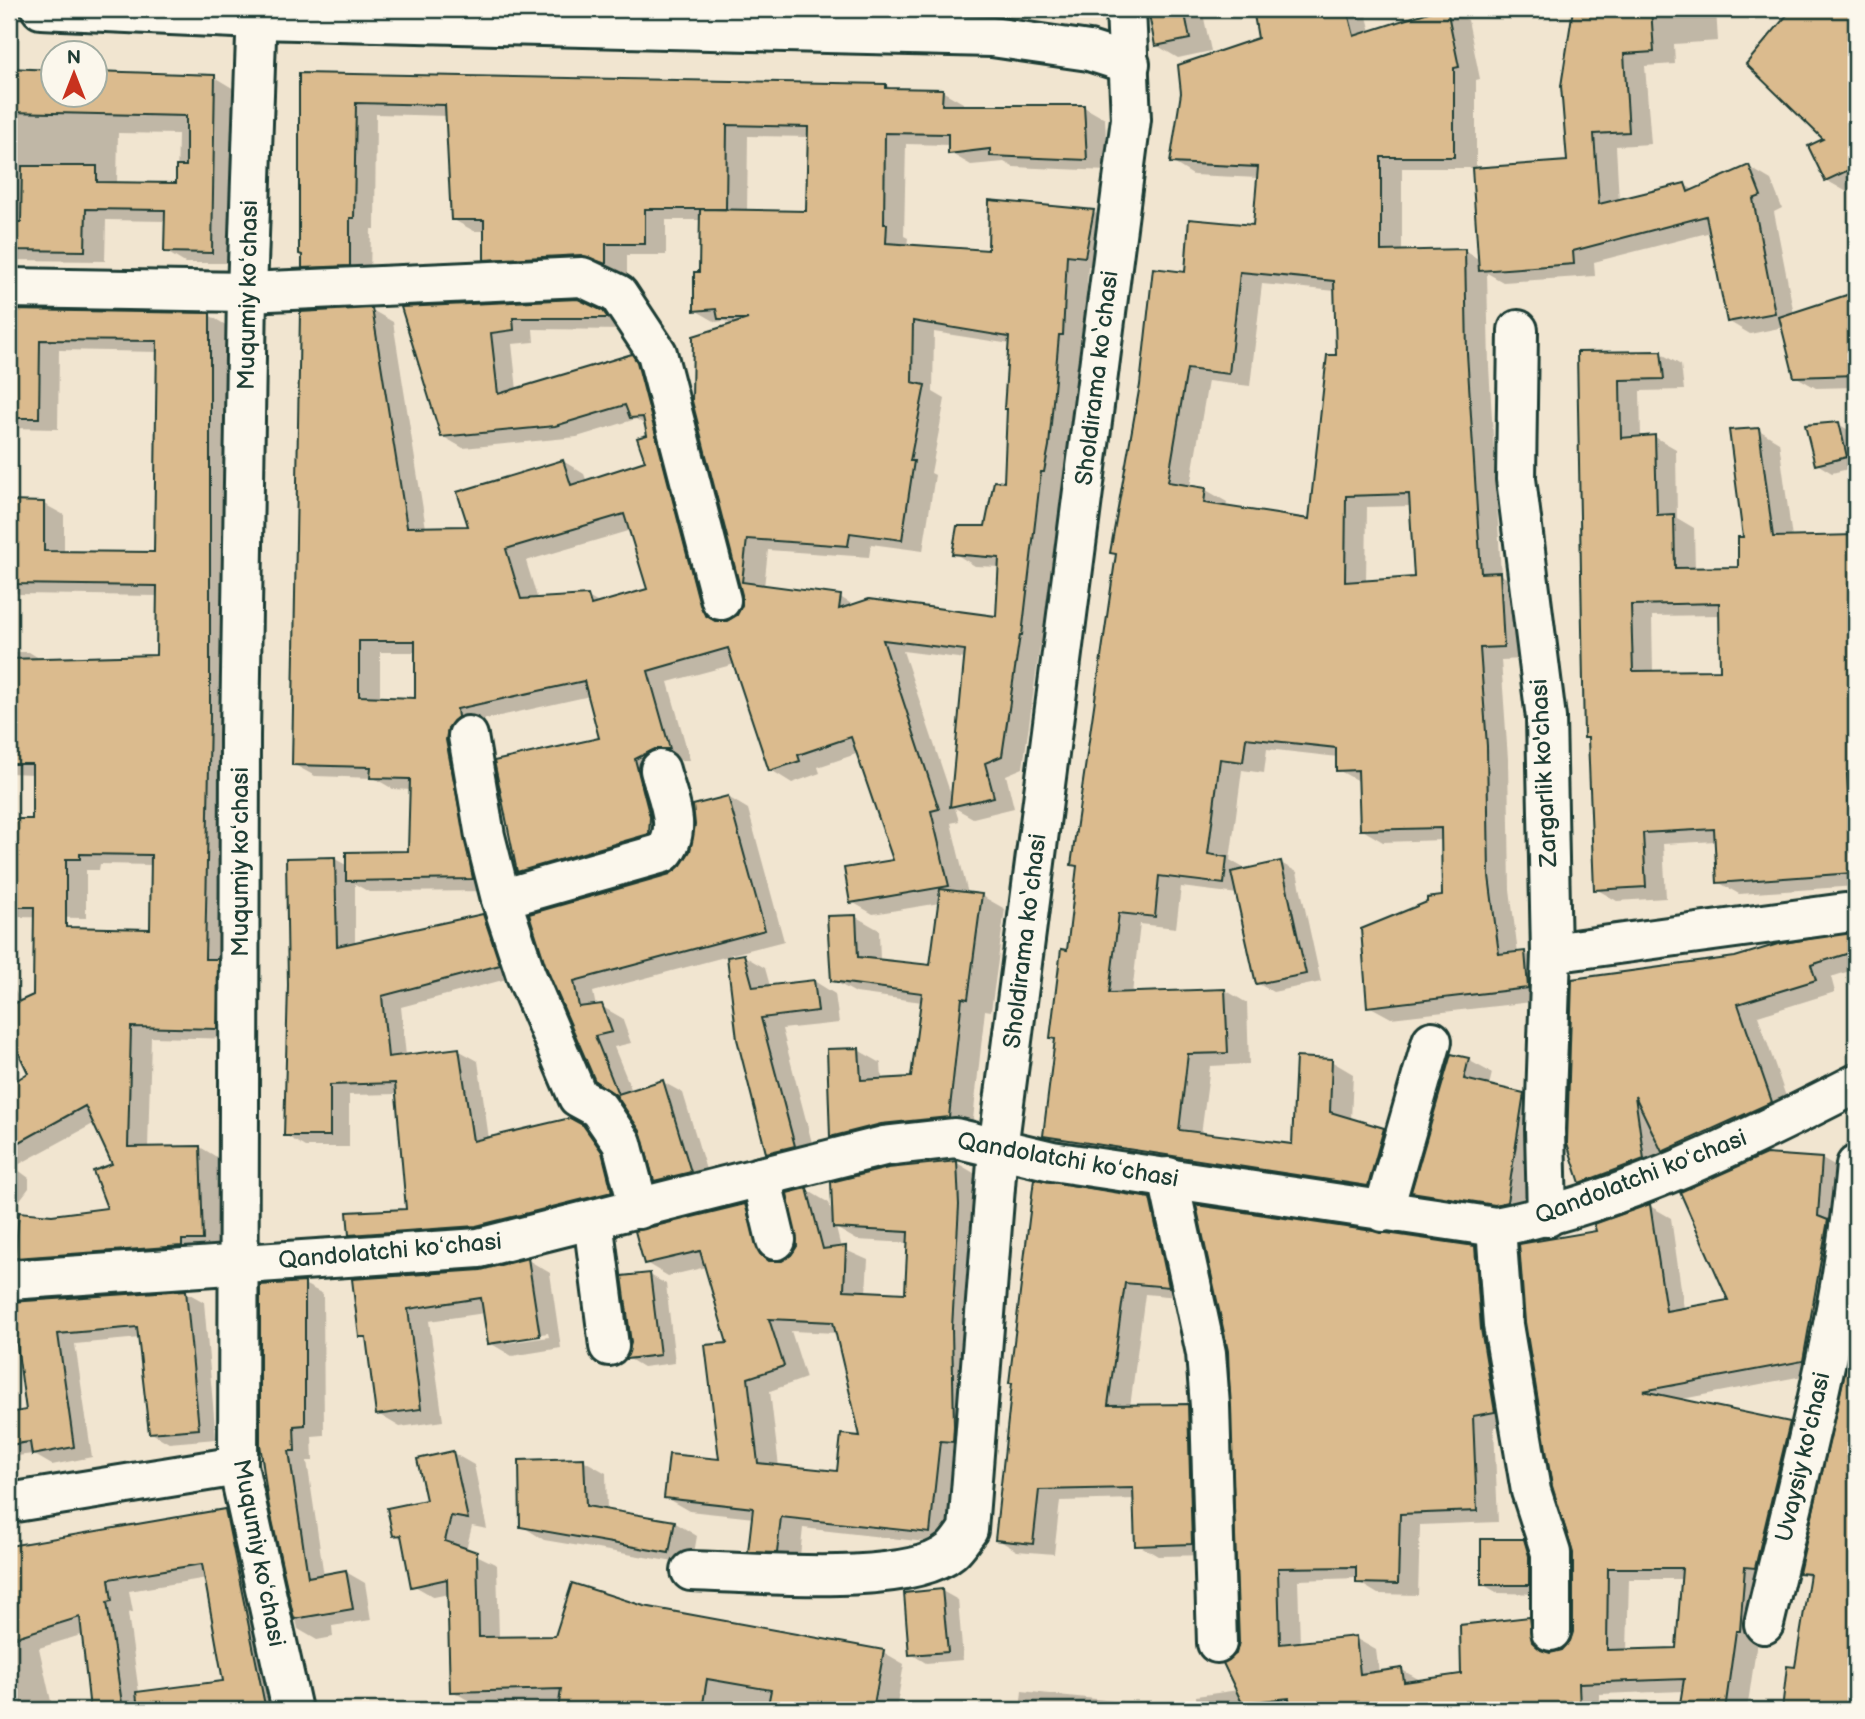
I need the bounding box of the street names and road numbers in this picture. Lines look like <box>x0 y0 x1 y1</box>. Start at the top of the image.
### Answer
street label: Muqumiy koʻchasi <box>232 200 264 390</box>
street label: Sholdirama ko‘chasi <box>1069 269 1125 487</box>
street label: Zargarlik ko'chasi <box>1525 678 1563 869</box>
street label: Muqumiy koʻchasi <box>226 767 255 957</box>
street label: Sholdirama ko‘chasi <box>997 832 1053 1050</box>
street label: Qandolatchi koʻchasi <box>1531 1123 1751 1231</box>
street label: Qandolatchi koʻchasi <box>955 1126 1181 1194</box>
street label: Qandolatchi koʻchasi <box>277 1227 503 1275</box>
street label: Uvaysiy ko'chasi <box>1769 1369 1837 1545</box>
street label: Muqumiy koʻchasi <box>227 1457 291 1649</box>

